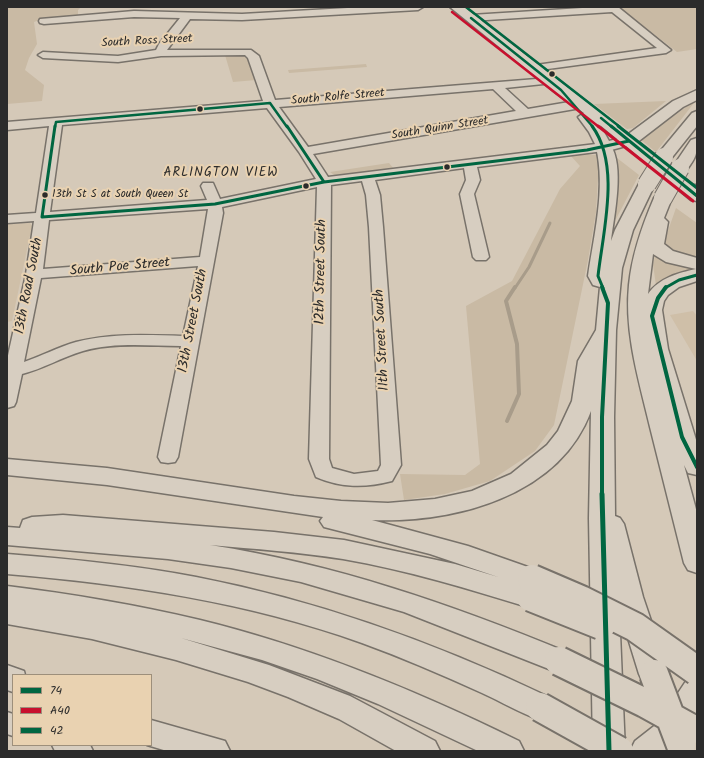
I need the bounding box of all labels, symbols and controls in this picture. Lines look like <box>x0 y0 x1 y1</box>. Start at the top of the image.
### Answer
street label: South Ross Street <box>101 32 193 52</box>
unlabelled marker <box>547 69 557 79</box>
street label: South Rolfe Street <box>291 87 385 109</box>
unlabelled marker <box>195 104 205 114</box>
street label: South Quinn Street <box>391 114 489 144</box>
unlabelled marker <box>442 162 452 172</box>
district label: ARLINGTON VIEW <box>163 166 279 182</box>
unlabelled marker <box>301 181 311 191</box>
place label: 13th St S at South Queen St <box>52 188 188 202</box>
marker: 13th St S at South Queen St <box>40 190 50 200</box>
street label: 12th Street South <box>313 219 331 325</box>
street label: 13th Road South <box>12 236 48 336</box>
street label: South Poe Street <box>69 255 171 281</box>
street label: 13th Street South <box>176 268 212 374</box>
street label: 11th Street South <box>372 289 394 391</box>
legend <box>12 674 152 746</box>
text: 74 <box>50 681 62 700</box>
text: A40 <box>50 701 70 720</box>
text: 42 <box>50 721 64 740</box>

